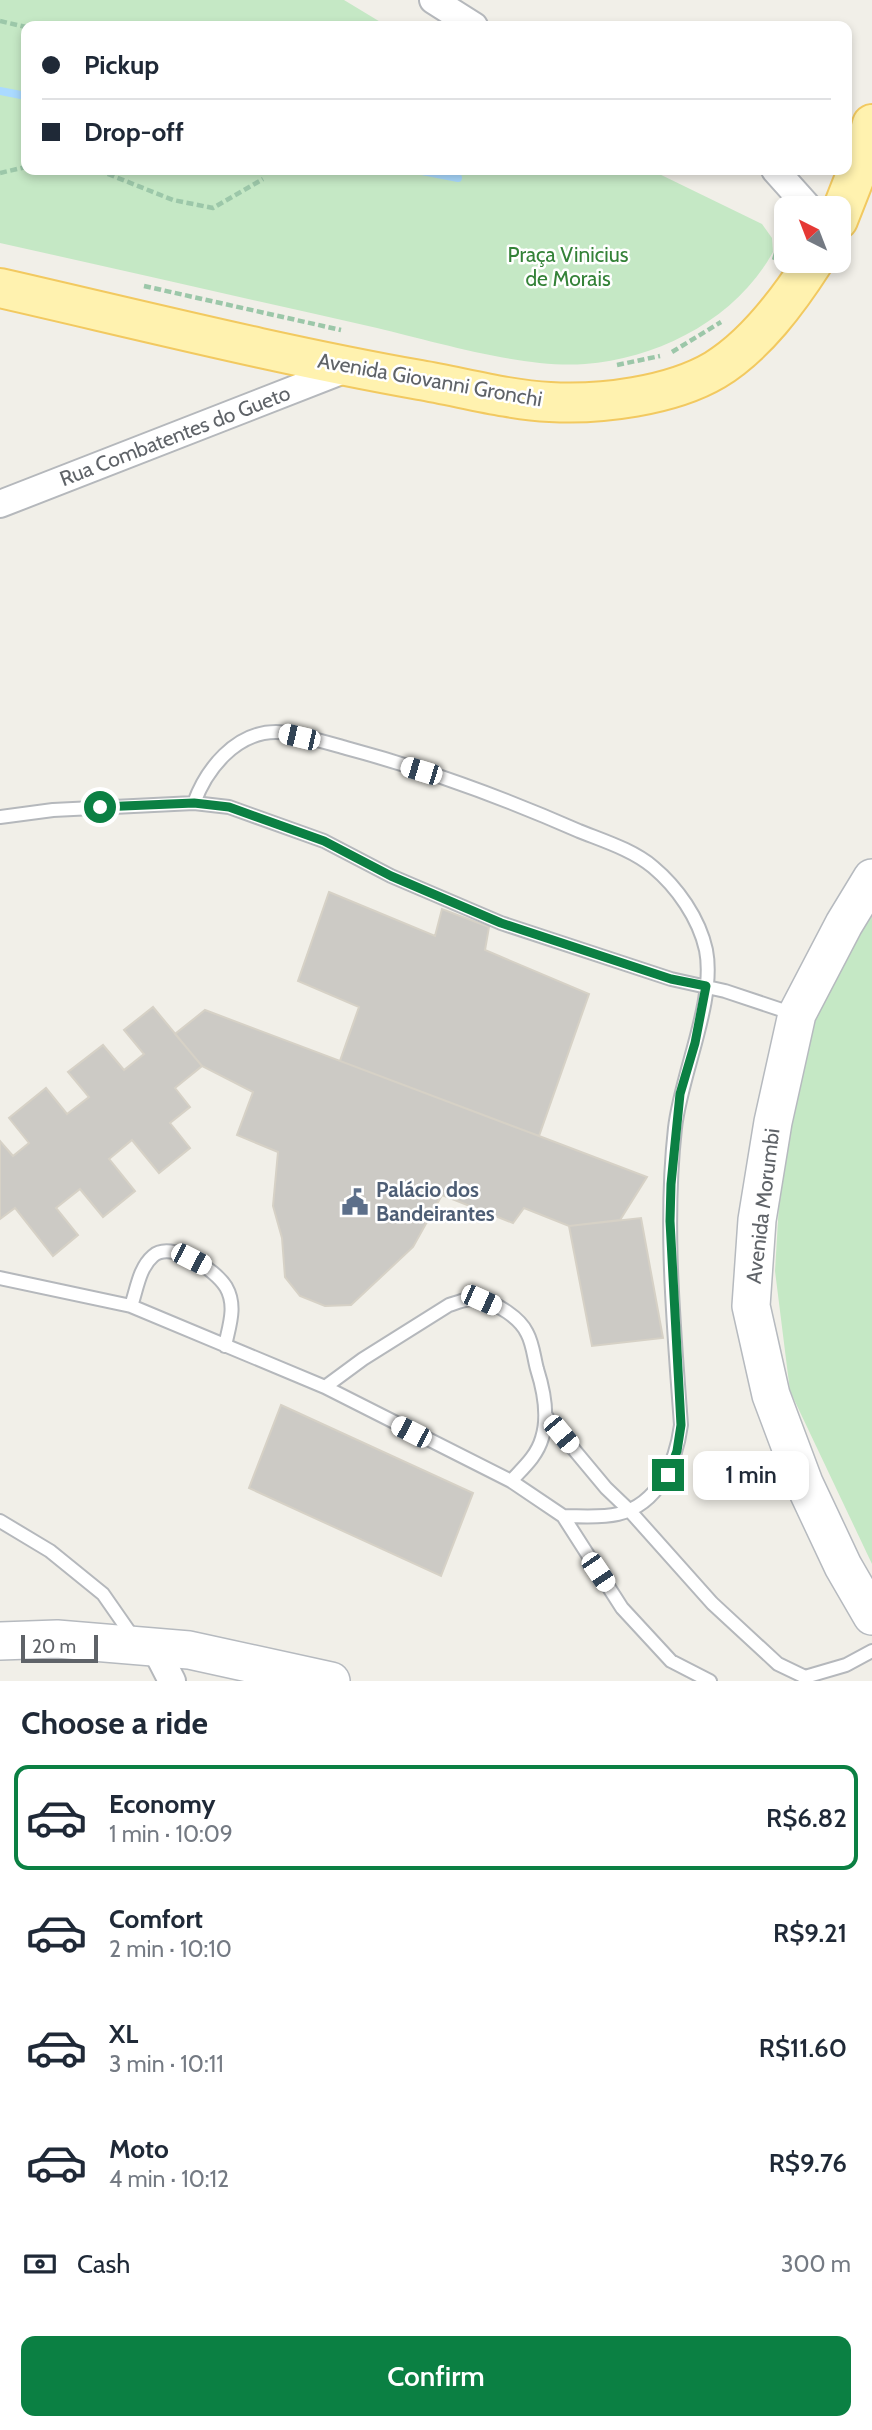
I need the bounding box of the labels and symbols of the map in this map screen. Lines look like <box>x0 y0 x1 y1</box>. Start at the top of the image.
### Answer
north arrow <box>774 196 850 273</box>
park label: Praça Vinicius de Morais <box>508 242 629 291</box>
street label: Avenida Giovanni Gronchi <box>316 347 544 412</box>
street label: Rua Combatentes do Gueto <box>56 380 294 491</box>
car <box>277 722 322 752</box>
car <box>398 755 445 787</box>
route start <box>84 791 116 823</box>
street label: Avenida Morumbi <box>741 1127 784 1285</box>
place label: Palácio dos Bandeirantes <box>376 1177 495 1226</box>
public building icon: Palácio dos Bandeirantes <box>340 1187 370 1217</box>
car <box>168 1240 215 1278</box>
car <box>458 1282 505 1318</box>
car <box>540 1411 583 1457</box>
car <box>388 1413 435 1451</box>
callout: 1 min <box>692 1450 808 1500</box>
route end <box>652 1459 684 1491</box>
car <box>578 1549 619 1595</box>
scale bar <box>21 1632 98 1664</box>

